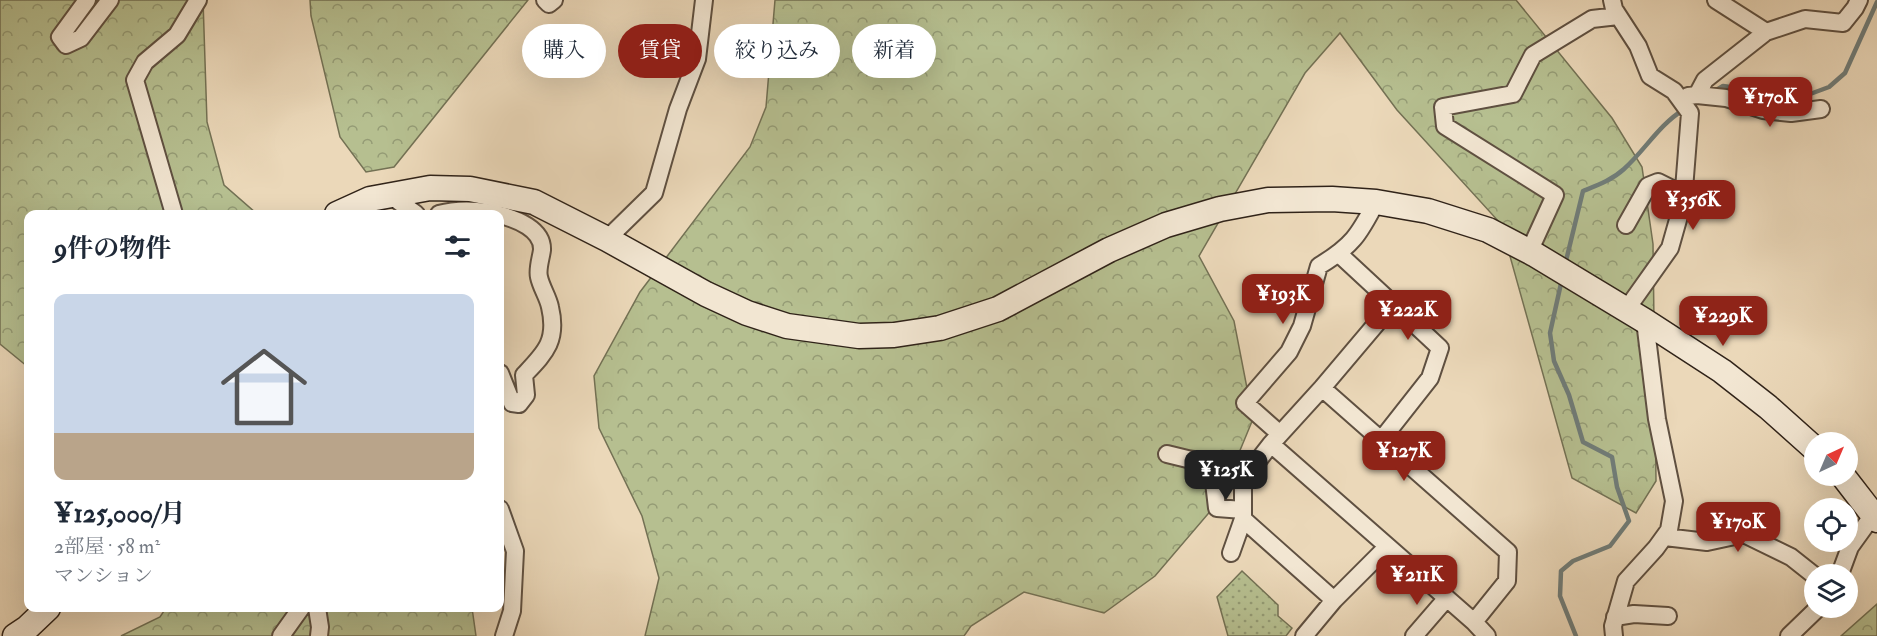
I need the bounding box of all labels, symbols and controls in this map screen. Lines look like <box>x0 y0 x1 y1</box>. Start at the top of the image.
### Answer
chip: 購入 <box>522 24 606 78</box>
chip: 賃貸 <box>618 24 702 78</box>
chip: 絞り込み <box>714 24 840 78</box>
chip: 新着 <box>852 24 936 78</box>
pin: ¥170K <box>1728 77 1812 128</box>
text: ¥170K <box>1742 84 1798 109</box>
pin: ¥356K <box>1651 180 1735 231</box>
text: ¥356K <box>1665 187 1721 212</box>
icon: filters <box>441 230 474 263</box>
text: 9件の物件 <box>54 233 171 265</box>
pin: ¥193K <box>1241 274 1325 325</box>
text: ¥193K <box>1256 281 1310 306</box>
pin: ¥222K <box>1366 290 1450 341</box>
pin: ¥229K <box>1681 296 1765 347</box>
text: ¥222K <box>1378 297 1438 322</box>
text: ¥229K <box>1693 303 1753 328</box>
icon: home <box>210 333 318 441</box>
pin: ¥127K <box>1362 431 1446 482</box>
north arrow <box>1804 432 1858 486</box>
map controls <box>1804 432 1858 618</box>
text: ¥127K <box>1376 438 1432 463</box>
pin: ¥125K <box>1184 450 1268 501</box>
text: ¥125K <box>1198 457 1254 482</box>
text: ¥125,000/月 <box>54 498 186 530</box>
button: locate <box>1804 498 1858 552</box>
pin: ¥170K <box>1696 502 1780 553</box>
text: ¥170K <box>1710 509 1766 534</box>
text: 2部屋 · 58 m² <box>54 534 160 559</box>
pin: ¥211K <box>1375 555 1459 606</box>
text: ¥211K <box>1390 562 1444 587</box>
text: マンション <box>54 563 153 588</box>
button: layers <box>1804 564 1858 618</box>

